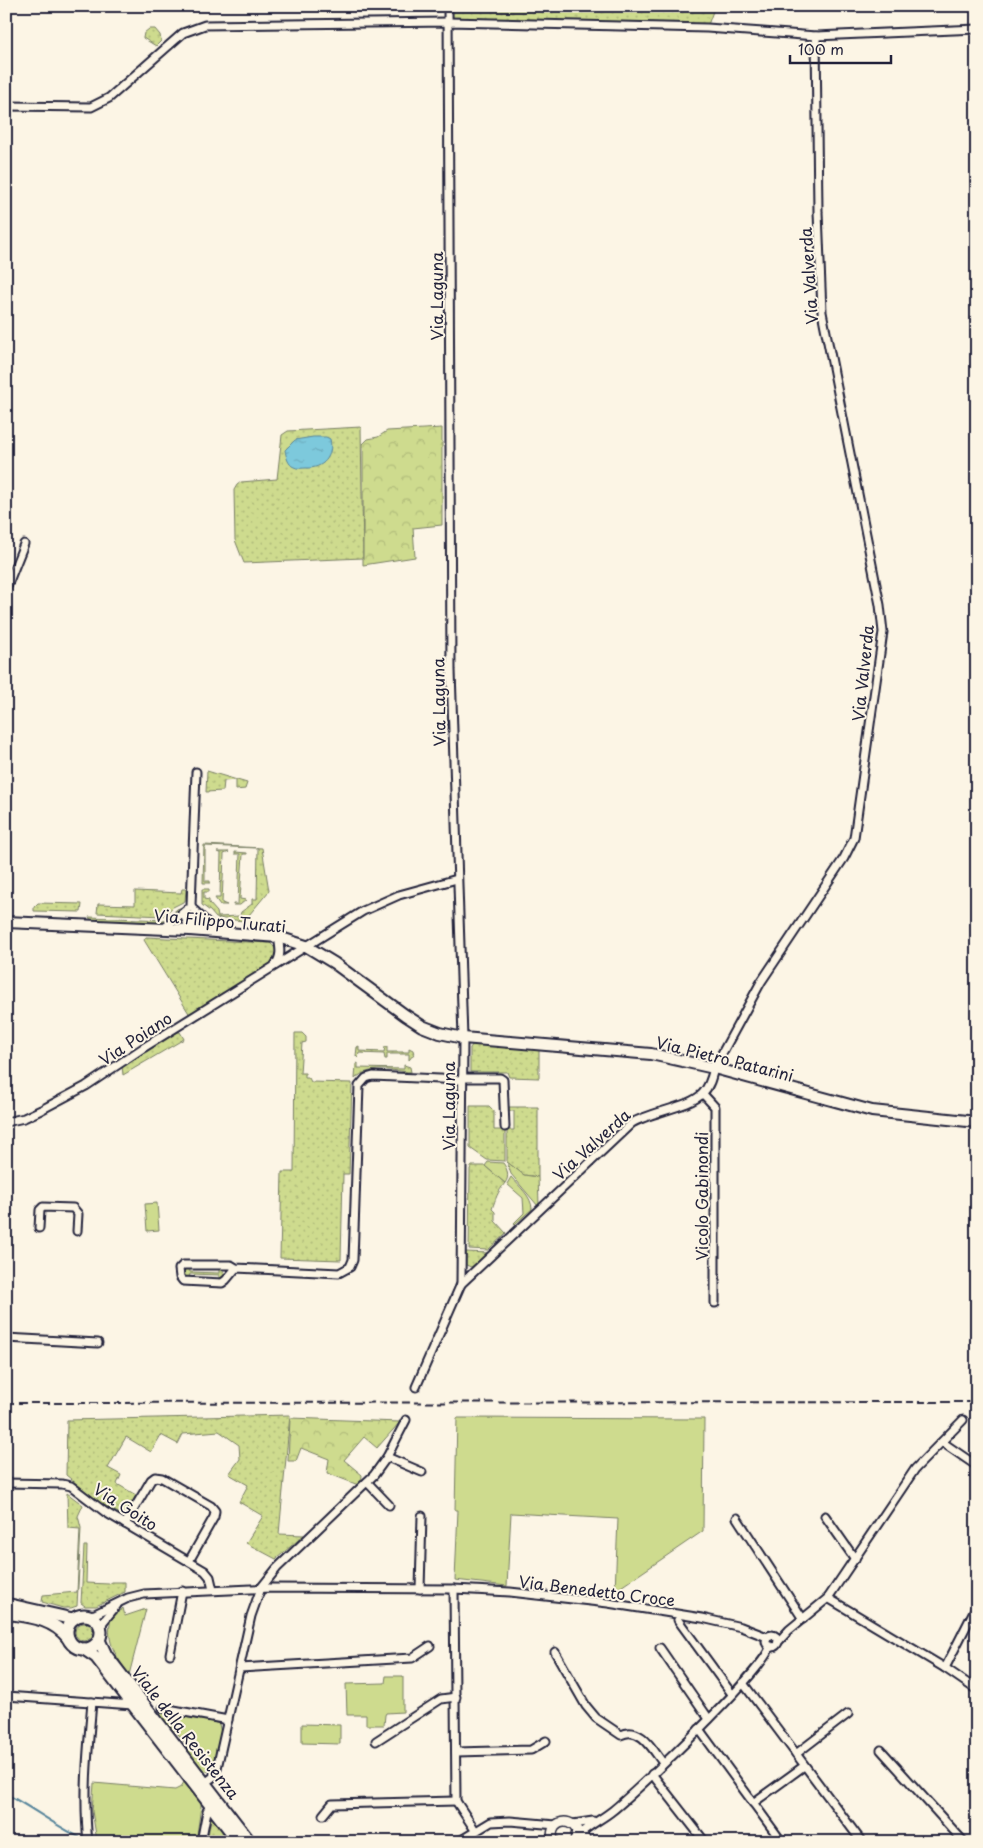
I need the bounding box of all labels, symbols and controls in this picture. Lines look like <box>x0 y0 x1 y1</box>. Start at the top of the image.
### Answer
scale bar <box>790 32 892 64</box>
text: 100 m <box>798 37 844 60</box>
street label: Via Valverda <box>793 227 823 325</box>
street label: Via Laguna <box>424 251 448 340</box>
street label: Via Valverda <box>845 623 879 723</box>
street label: Via Laguna <box>425 657 451 747</box>
street label: Via Filippo Turati <box>153 902 287 938</box>
street label: Via Poiano <box>94 1005 176 1071</box>
street label: Via Pietro Patarini <box>654 1029 796 1087</box>
street label: Via Laguna <box>436 1061 460 1150</box>
street label: Via Valverda <box>547 1102 635 1185</box>
street label: Vicolo Gabinondi <box>689 1132 713 1260</box>
street label: Via Goito <box>89 1476 163 1536</box>
street label: Via Benedetto Croce <box>517 1568 677 1612</box>
street label: Viale della Resistenza <box>126 1660 246 1804</box>

